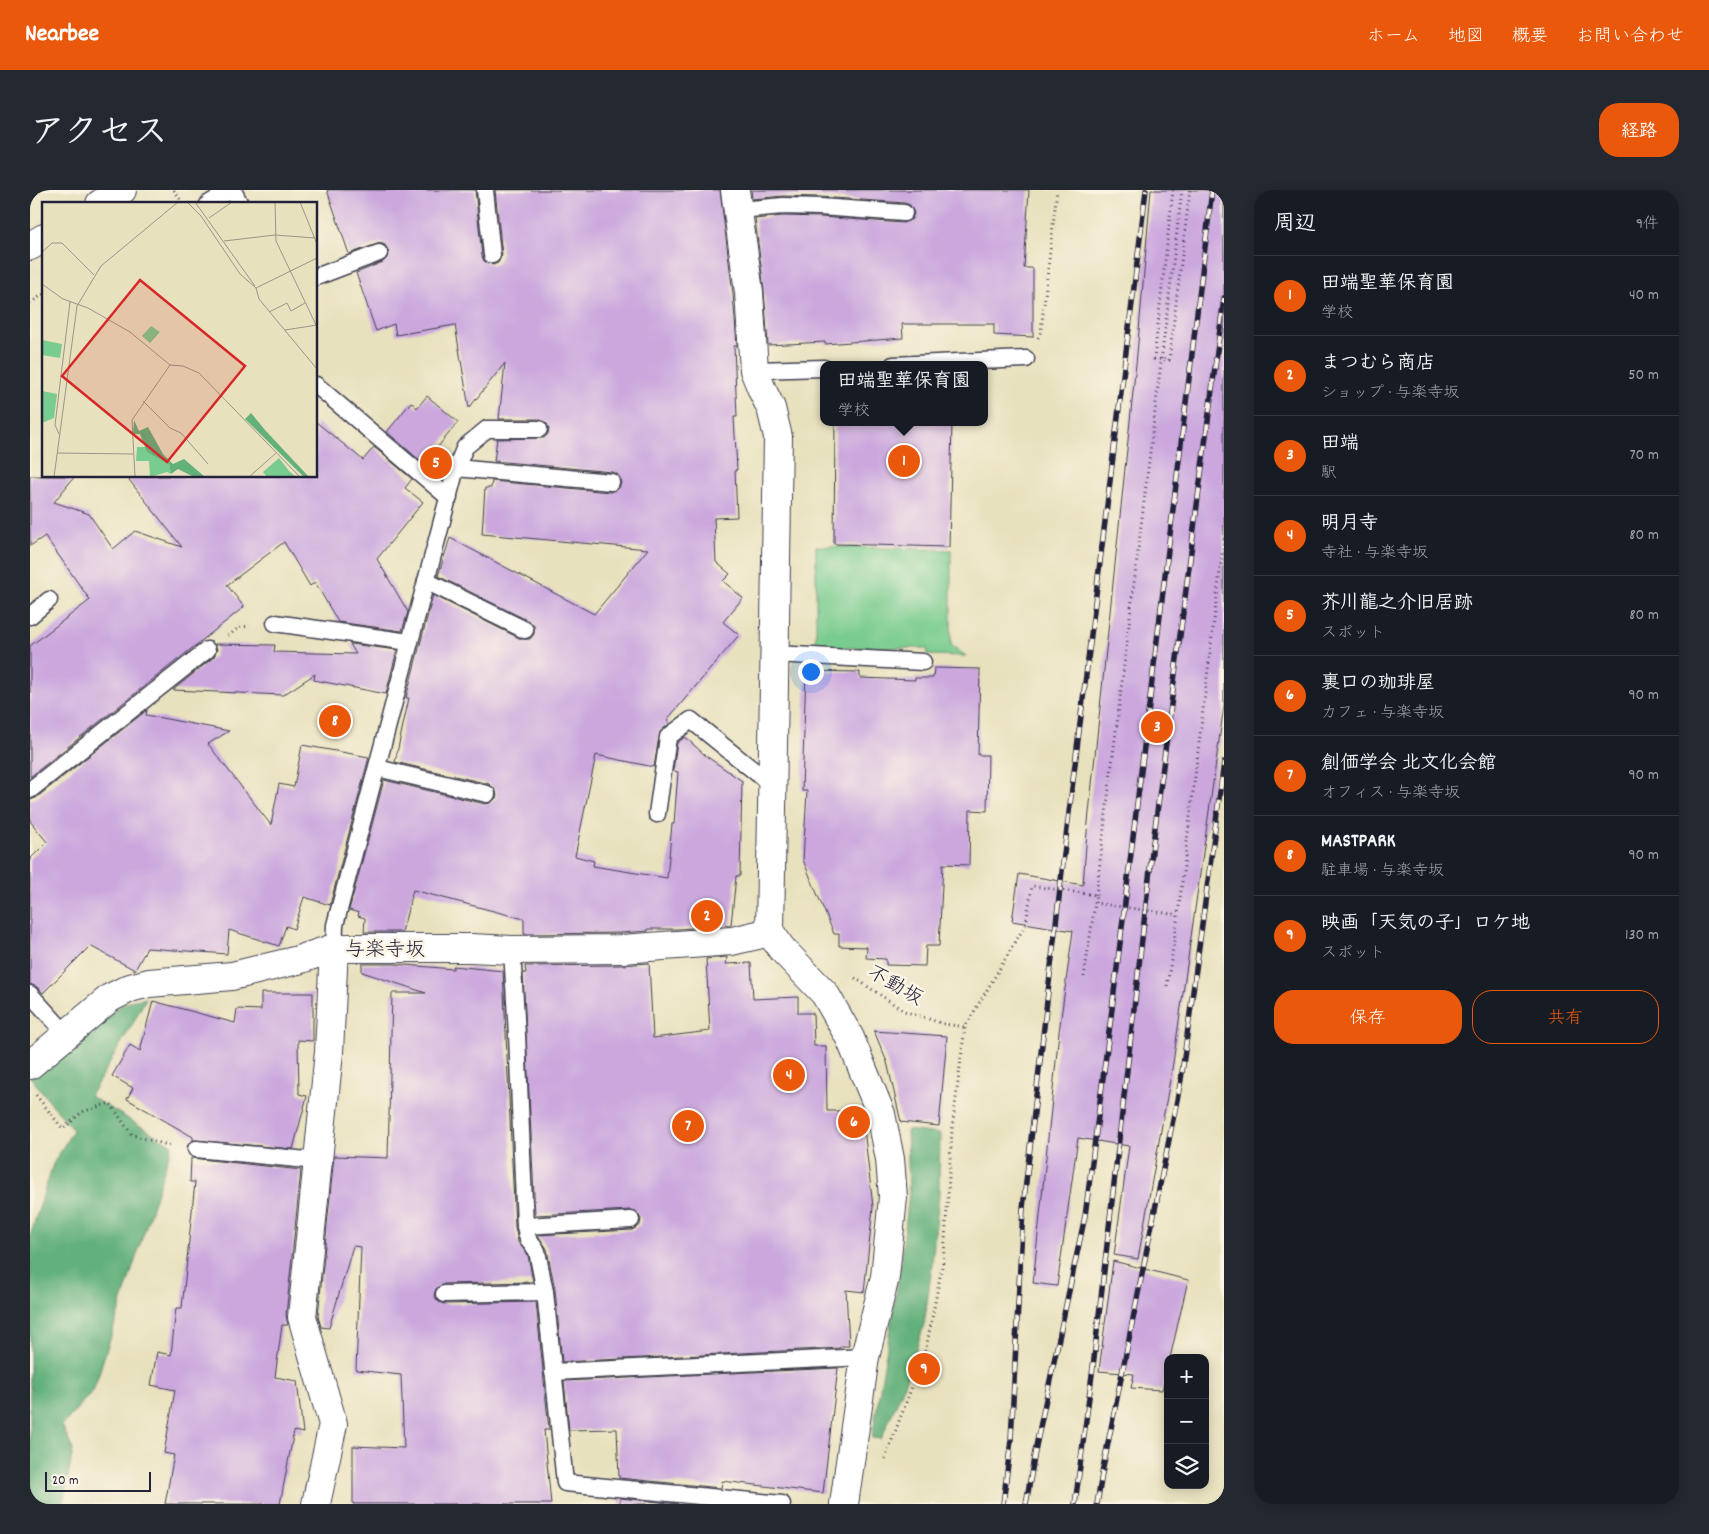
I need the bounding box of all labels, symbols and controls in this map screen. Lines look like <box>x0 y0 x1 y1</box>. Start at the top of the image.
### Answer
text: Nearbee <box>25 18 99 52</box>
text: ホーム <box>1367 25 1420 50</box>
text: 地図 <box>1448 25 1484 50</box>
text: 概要 <box>1512 25 1548 50</box>
text: お問い合わせ <box>1576 25 1684 50</box>
button: 経路 <box>1599 103 1679 157</box>
text: アクセス <box>30 110 168 160</box>
inset map <box>42 202 318 478</box>
text: 周辺 <box>1274 210 1316 240</box>
text: 9件 <box>1636 213 1659 236</box>
text: 田端聖華保育園 <box>1321 271 1454 298</box>
text: 1 <box>1288 284 1292 307</box>
text: 40 m <box>1629 284 1659 307</box>
text: 学校 <box>1321 302 1353 325</box>
text: まつむら商店 <box>1321 351 1435 378</box>
popup <box>820 361 988 426</box>
text: 2 <box>1287 364 1294 387</box>
text: 50 m <box>1628 364 1659 387</box>
text: 田端聖華保育園 <box>837 369 971 396</box>
text: ショップ · 与楽寺坂 <box>1321 382 1459 405</box>
text: 学校 <box>837 400 870 423</box>
text: 田端 <box>1321 431 1359 458</box>
pin: 1 <box>888 442 920 480</box>
pin: 5 <box>420 444 452 482</box>
text: 3 <box>1286 444 1294 467</box>
text: 70 m <box>1629 444 1659 467</box>
text: 駅 <box>1321 462 1337 485</box>
text: 明月寺 <box>1321 511 1378 538</box>
text: 4 <box>1287 524 1293 547</box>
text: 80 m <box>1629 524 1659 547</box>
text: 寺社 · 与楽寺坂 <box>1321 542 1428 565</box>
text: 芥川龍之介旧居跡 <box>1321 591 1473 618</box>
text: 5 <box>1286 604 1294 627</box>
text: 80 m <box>1629 604 1659 627</box>
text: スポット <box>1321 622 1385 645</box>
your location <box>798 659 824 685</box>
text: 裏口の珈琲屋 <box>1321 671 1435 698</box>
text: 6 <box>1286 684 1294 707</box>
text: 90 m <box>1628 684 1659 707</box>
pin: 8 <box>319 702 351 740</box>
text: カフェ · 与楽寺坂 <box>1321 702 1444 725</box>
pin: 3 <box>1141 708 1173 746</box>
text: 創価学会 北文化会館 <box>1321 751 1496 778</box>
text: 7 <box>1287 764 1293 787</box>
text: 90 m <box>1628 764 1659 787</box>
text: オフィス · 与楽寺坂 <box>1321 782 1460 805</box>
text: MASTPARK <box>1321 829 1396 856</box>
text: 8 <box>1287 844 1293 867</box>
text: 90 m <box>1628 844 1659 867</box>
text: 駐車場 · 与楽寺坂 <box>1321 860 1444 883</box>
pin: 2 <box>691 897 723 935</box>
text: 映画「天気の子」ロケ地 <box>1321 911 1530 938</box>
text: 9 <box>1286 924 1294 947</box>
text: 130 m <box>1625 924 1659 947</box>
street label: 与楽寺坂 <box>345 937 425 965</box>
text: スポット <box>1321 942 1385 965</box>
street label: 不動坂 <box>862 959 927 1014</box>
button: 保存 <box>1274 990 1462 1044</box>
button: 共有 <box>1472 990 1659 1044</box>
pin: 4 <box>773 1056 805 1094</box>
pin: 6 <box>838 1103 870 1141</box>
pin: 7 <box>672 1107 704 1145</box>
pin: 9 <box>908 1350 940 1388</box>
map controls <box>1164 1354 1209 1489</box>
button: + <box>1164 1354 1209 1399</box>
button: − <box>1164 1399 1209 1444</box>
button: layers <box>1164 1444 1209 1489</box>
scale bar <box>45 1469 151 1492</box>
text: 20 m <box>52 1471 79 1491</box>

